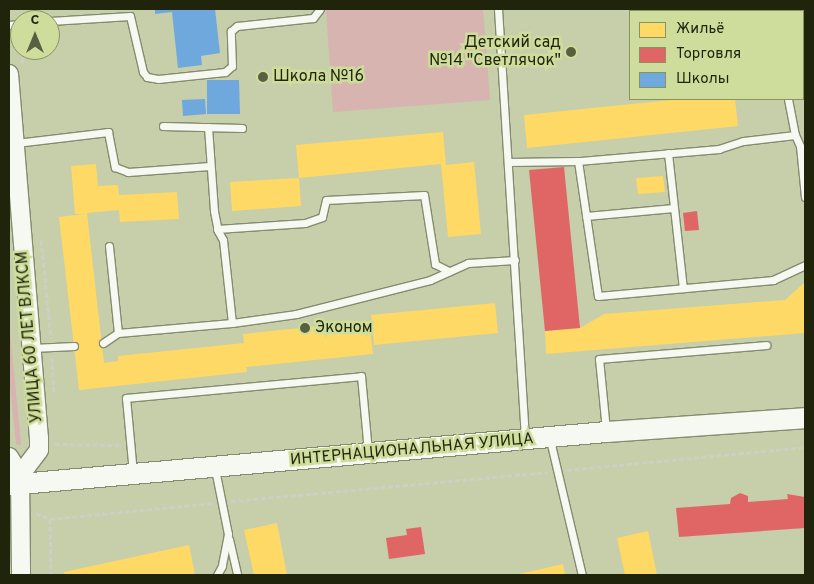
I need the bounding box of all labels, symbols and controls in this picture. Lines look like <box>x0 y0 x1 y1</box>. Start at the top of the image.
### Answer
north arrow <box>10 10 60 60</box>
legend <box>629 10 804 100</box>
text: С <box>31 12 39 29</box>
text: Жильё <box>676 20 724 39</box>
place label: Детский сад №14 "Светлячок" <box>429 33 561 71</box>
text: Торговля <box>676 45 741 64</box>
marker: Детский сад №14 "Светлячок" <box>565 46 577 58</box>
place label: Школа №16 <box>273 67 364 87</box>
text: Школы <box>676 70 730 89</box>
marker: Школа №16 <box>257 71 269 83</box>
street label: УЛИЦА 60 ЛЕТ ВЛКСМ <box>13 250 47 424</box>
place label: Эконом <box>315 318 373 338</box>
marker: Эконом <box>299 322 311 334</box>
street label: ИНТЕРНАЦИОНАЛЬНАЯ УЛИЦА <box>289 430 535 470</box>

